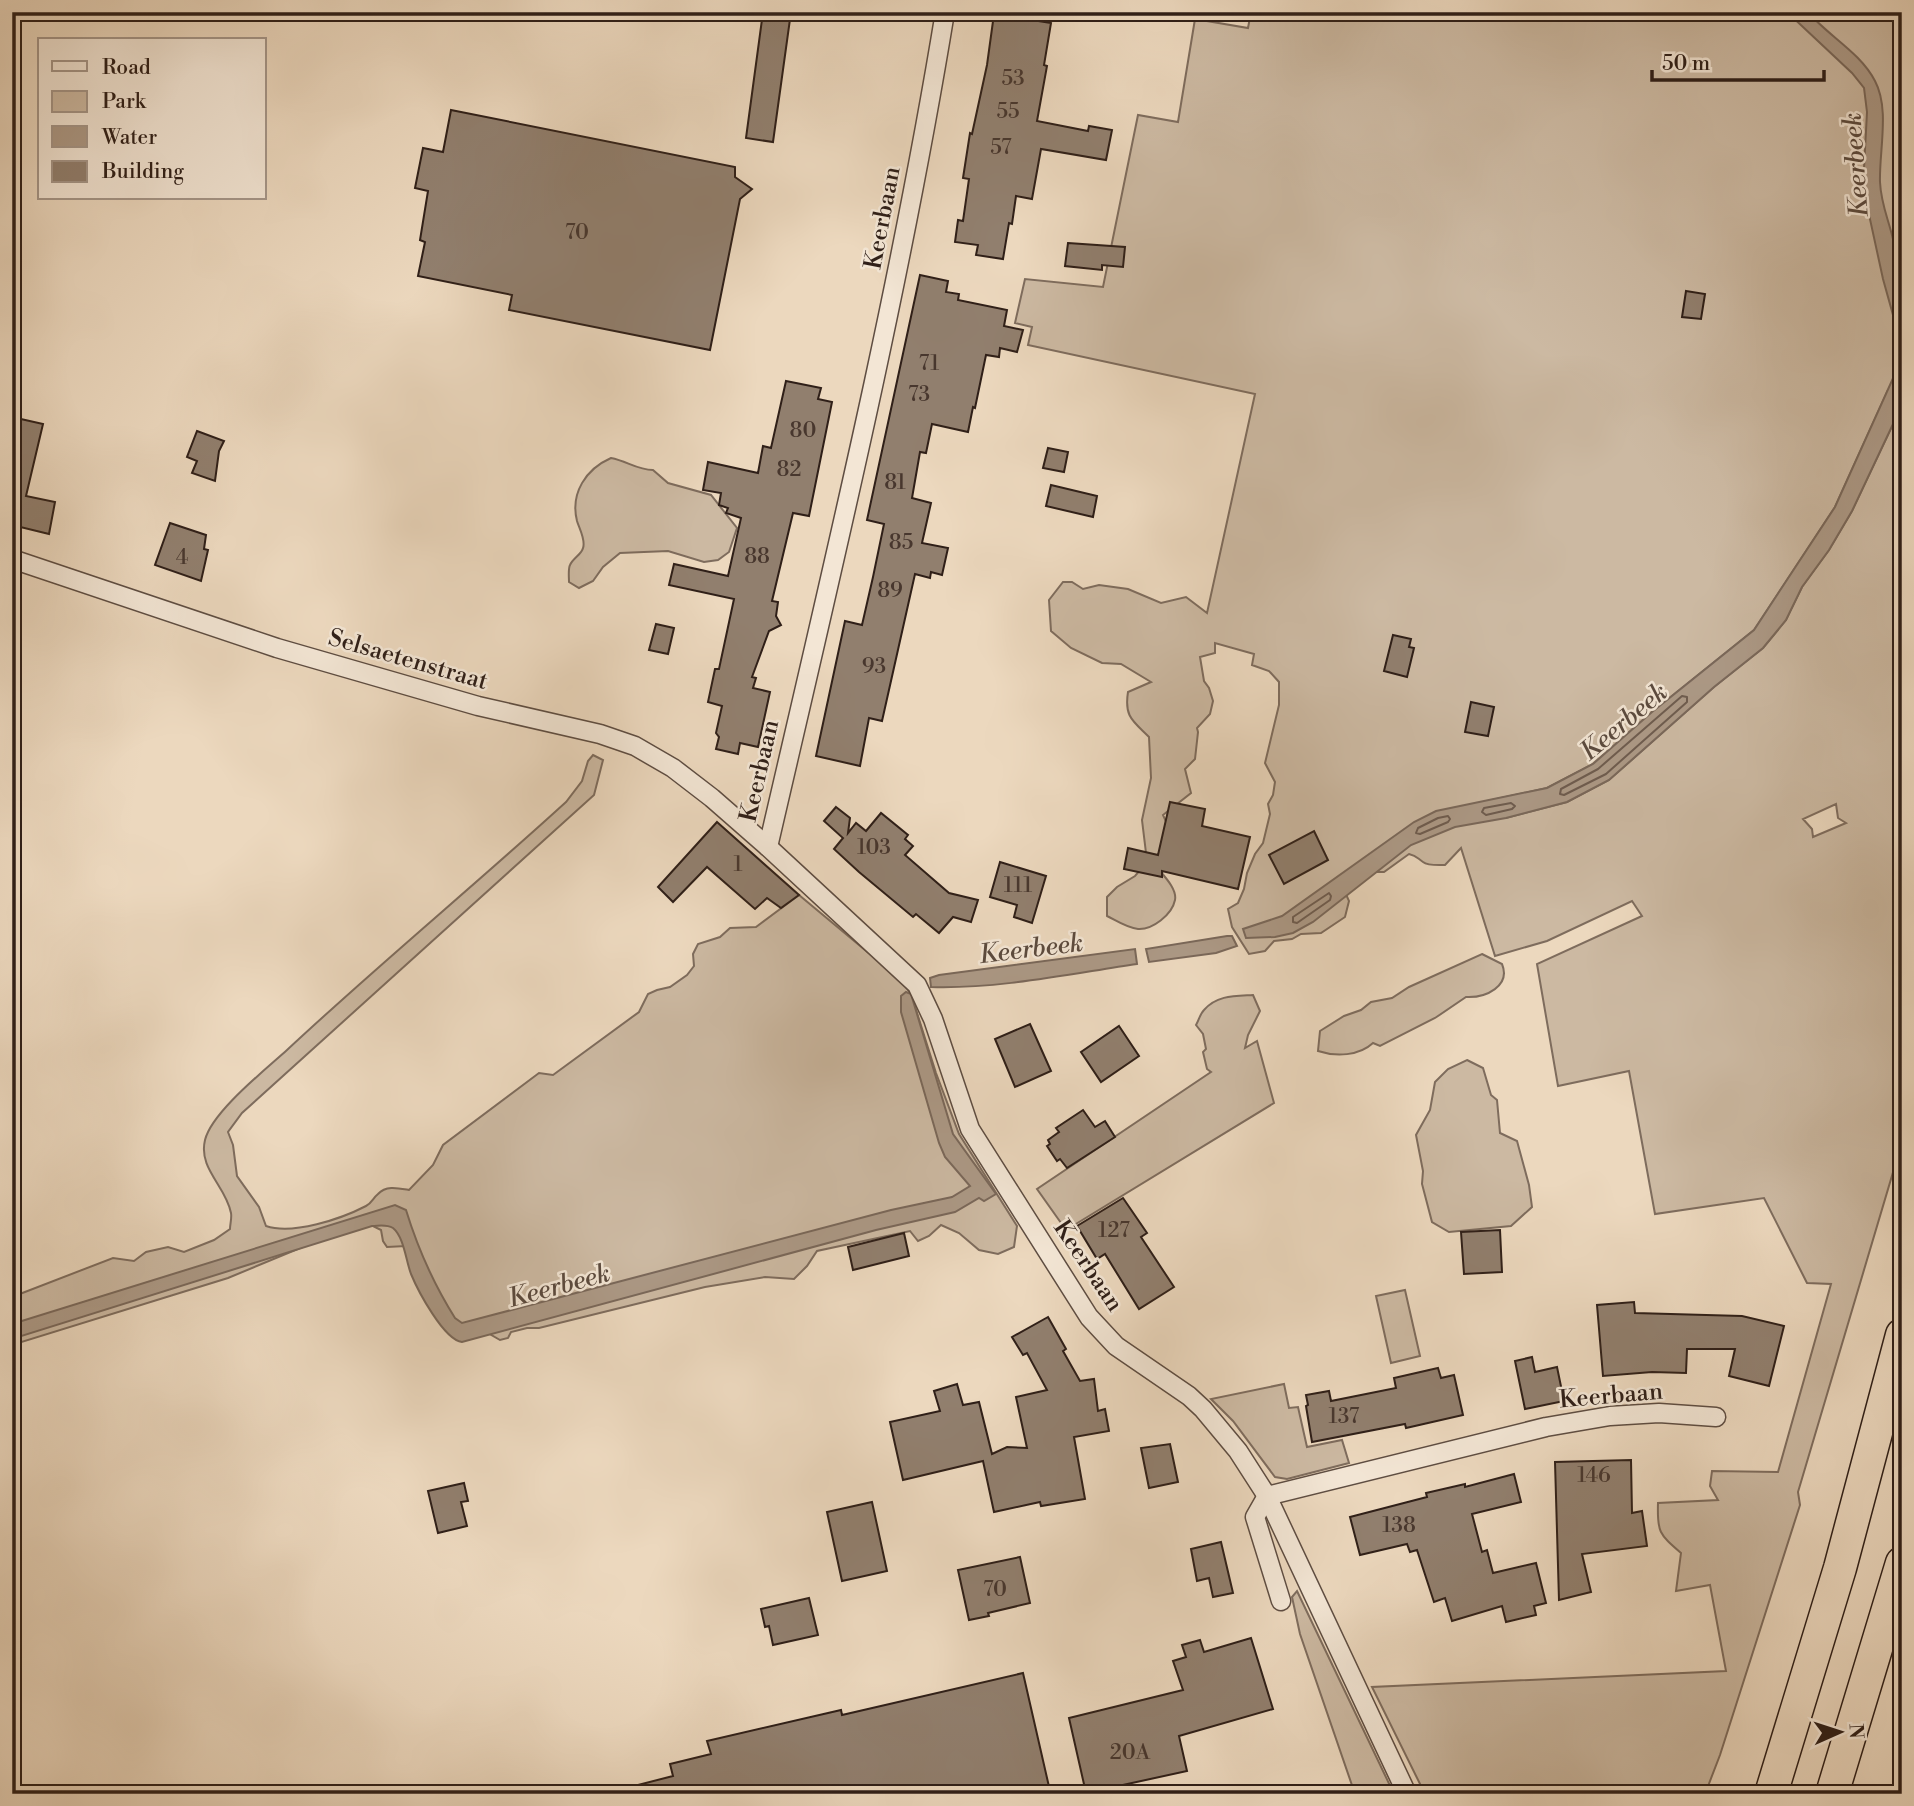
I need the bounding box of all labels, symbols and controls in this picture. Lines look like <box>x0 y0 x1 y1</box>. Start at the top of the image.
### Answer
legend <box>38 38 266 200</box>
scale bar <box>1652 38 1823 82</box>
text: 50 m <box>1662 51 1710 77</box>
text: Road <box>102 55 151 81</box>
house number: 53 <box>1001 66 1025 92</box>
text: Park <box>102 89 147 115</box>
house number: 55 <box>996 99 1020 125</box>
water label: Keerbeek <box>1836 112 1876 218</box>
text: Water <box>101 125 157 151</box>
house number: 57 <box>990 135 1012 161</box>
text: Building <box>101 159 184 185</box>
street label: Keerbaan <box>858 164 908 272</box>
house number: 70 <box>565 220 589 246</box>
house number: 71 <box>919 351 939 377</box>
house number: 73 <box>908 382 930 408</box>
house number: 80 <box>790 418 816 444</box>
house number: 82 <box>777 457 801 483</box>
house number: 81 <box>884 470 906 496</box>
house number: 85 <box>889 530 913 556</box>
house number: 88 <box>744 544 770 570</box>
house number: 4 <box>176 545 188 571</box>
house number: 89 <box>877 578 903 604</box>
street label: Selsaetenstraat <box>325 623 492 697</box>
house number: 93 <box>862 654 886 680</box>
water label: Keerbeek <box>1574 676 1674 768</box>
street label: Keerbaan <box>734 717 786 825</box>
house number: 103 <box>857 835 891 861</box>
house number: 1 <box>733 852 743 878</box>
house number: 111 <box>1004 873 1032 899</box>
water label: Keerbeek <box>977 927 1085 971</box>
street label: Keerbaan <box>1046 1214 1130 1318</box>
house number: 127 <box>1098 1218 1130 1244</box>
water label: Keerbeek <box>504 1257 614 1315</box>
street label: Keerbaan <box>1558 1377 1664 1415</box>
house number: 137 <box>1329 1404 1360 1430</box>
house number: 146 <box>1577 1463 1611 1489</box>
house number: 138 <box>1382 1513 1416 1539</box>
house number: 70 <box>983 1577 1007 1603</box>
north arrow <box>1806 1698 1876 1768</box>
text: N <box>1844 1723 1868 1739</box>
house number: 20A <box>1110 1740 1151 1766</box>

